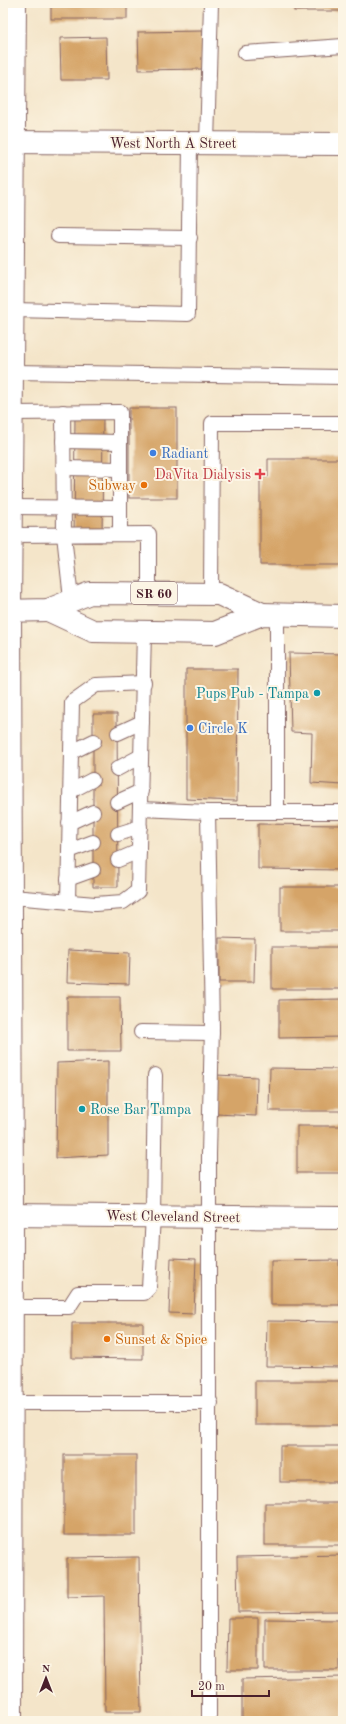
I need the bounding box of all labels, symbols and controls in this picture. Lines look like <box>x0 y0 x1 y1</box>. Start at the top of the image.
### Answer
street label: West North A Street <box>110 137 236 151</box>
place label: Radiant <box>161 447 209 461</box>
marker: Radiant <box>148 448 158 458</box>
place label: DaVita Dialysis <box>155 468 251 482</box>
marker: DaVita Dialysis <box>254 468 266 480</box>
place label: Subway <box>88 479 137 493</box>
marker: Subway <box>139 480 149 490</box>
road number: SR 60 <box>131 582 177 604</box>
place label: Pups Pub - Tampa <box>196 687 309 701</box>
marker: Pups Pub - Tampa <box>312 688 322 698</box>
place label: Circle K <box>198 722 248 736</box>
marker: Circle K <box>185 723 195 733</box>
place label: Rose Bar Tampa <box>90 1103 191 1117</box>
marker: Rose Bar Tampa <box>77 1104 87 1114</box>
street label: West Cleveland Street <box>106 1209 240 1225</box>
place label: Sunset & Spice <box>115 1333 207 1347</box>
marker: Sunset & Spice <box>102 1334 112 1344</box>
north arrow <box>26 1658 66 1698</box>
text: N <box>42 1664 51 1675</box>
scale bar <box>192 1672 269 1698</box>
text: 20 m <box>198 1681 225 1693</box>

